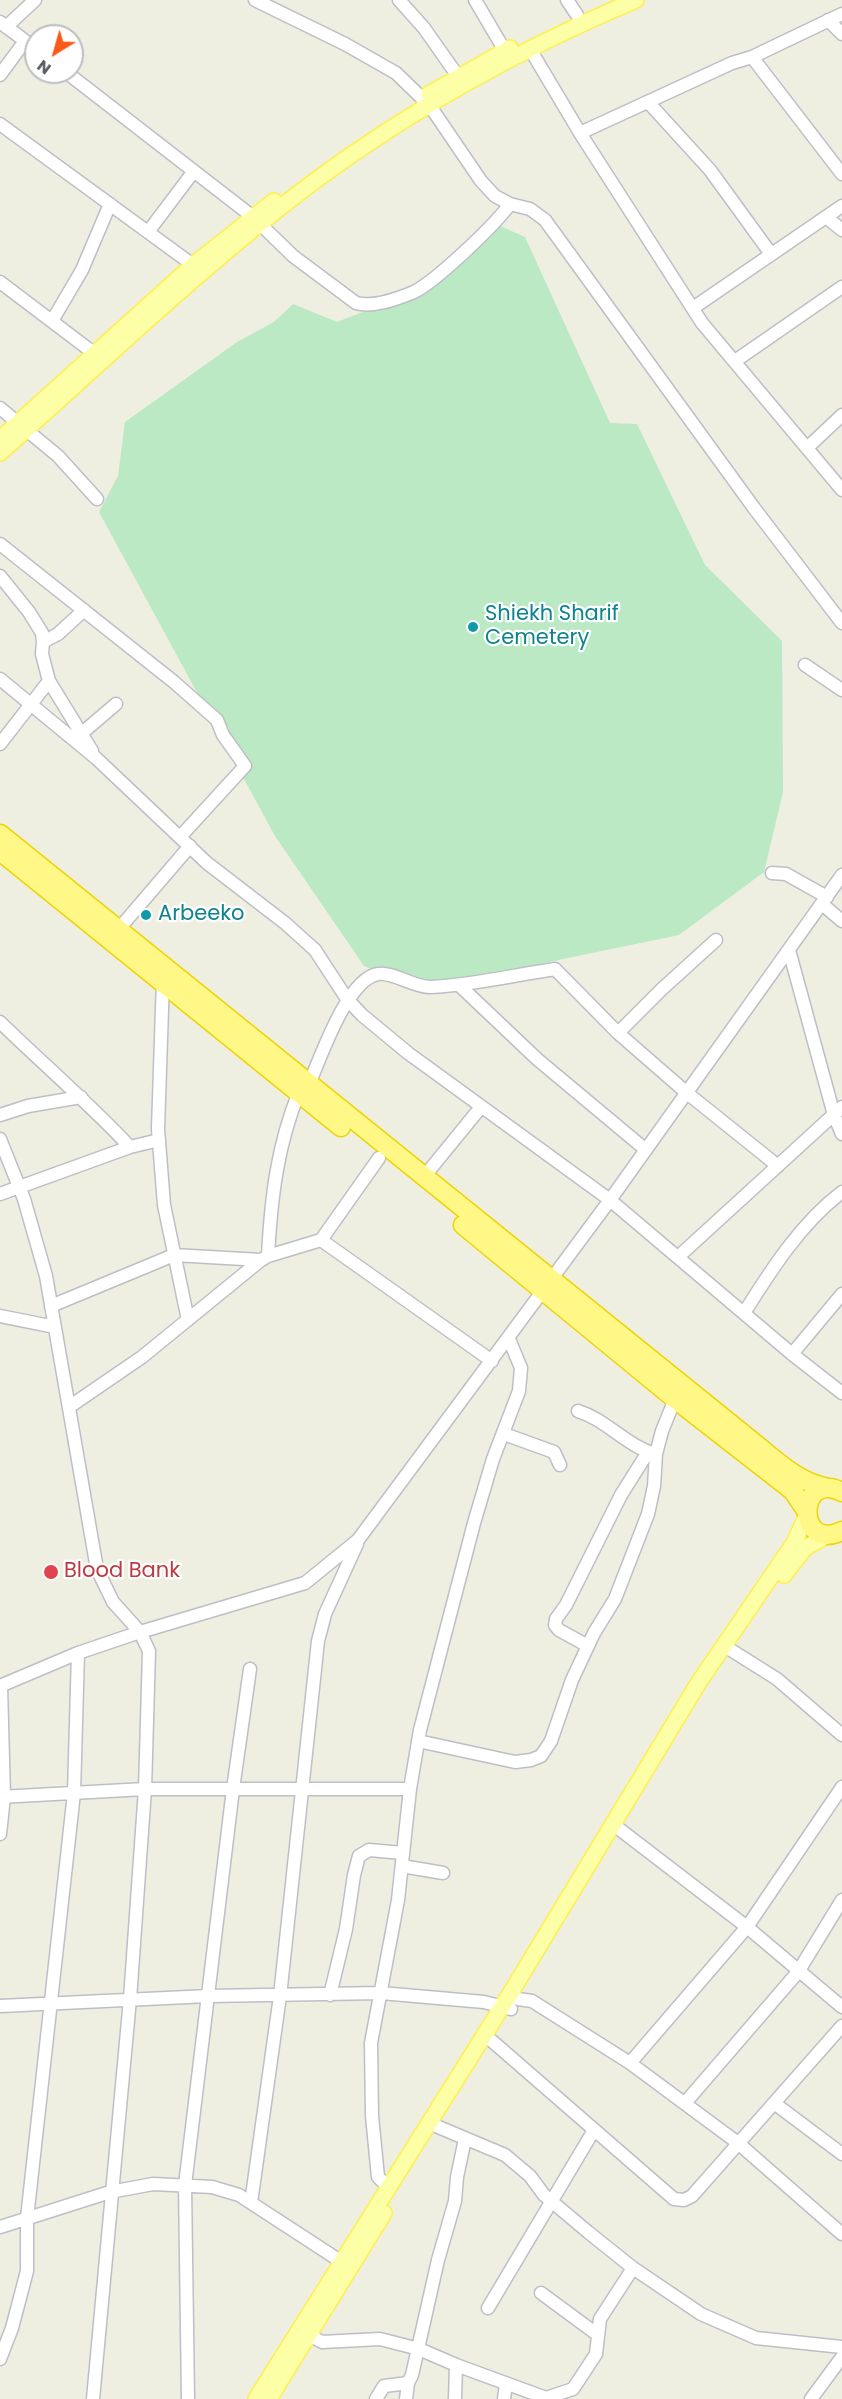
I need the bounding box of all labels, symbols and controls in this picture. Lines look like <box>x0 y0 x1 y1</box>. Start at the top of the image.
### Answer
north arrow <box>24 24 84 84</box>
text: N <box>32 54 56 80</box>
place label: Shiekh Sharif Cemetery <box>485 602 619 652</box>
marker: Shiekh Sharif Cemetery <box>466 620 480 634</box>
place label: Arbeeko <box>158 902 244 928</box>
marker: Arbeeko <box>139 908 153 922</box>
place label: Blood Bank <box>64 1559 180 1585</box>
marker: Blood Bank <box>42 1563 60 1581</box>

